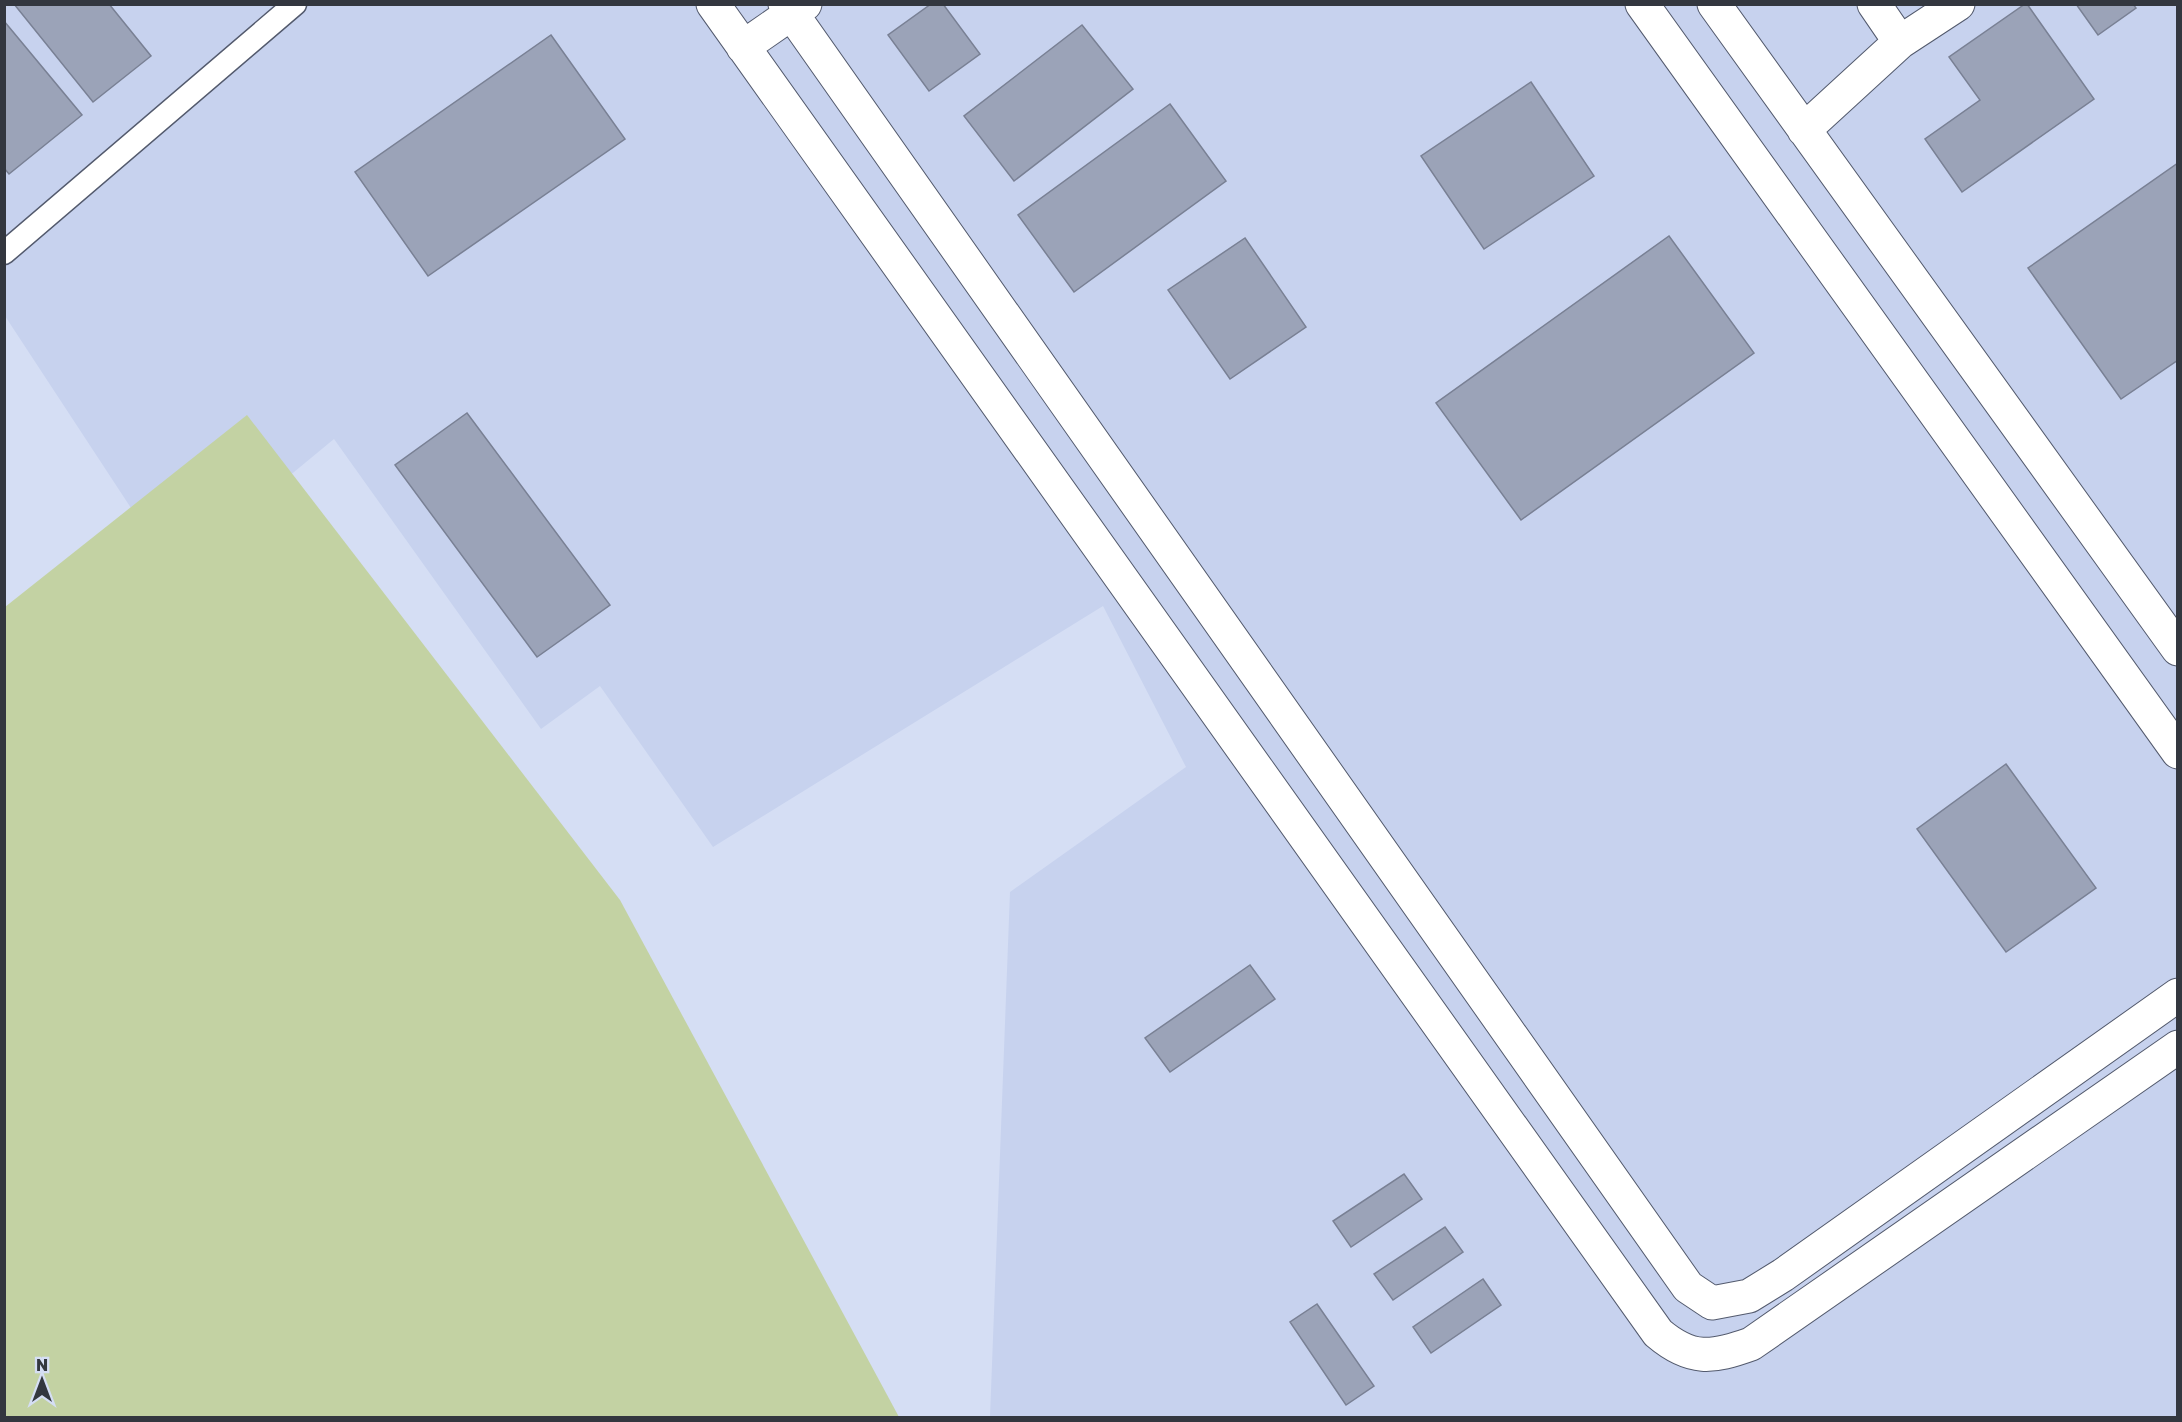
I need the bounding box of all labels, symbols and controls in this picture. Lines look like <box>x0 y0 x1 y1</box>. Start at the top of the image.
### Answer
north arrow <box>12 1350 72 1410</box>
text: N <box>36 1355 48 1375</box>

